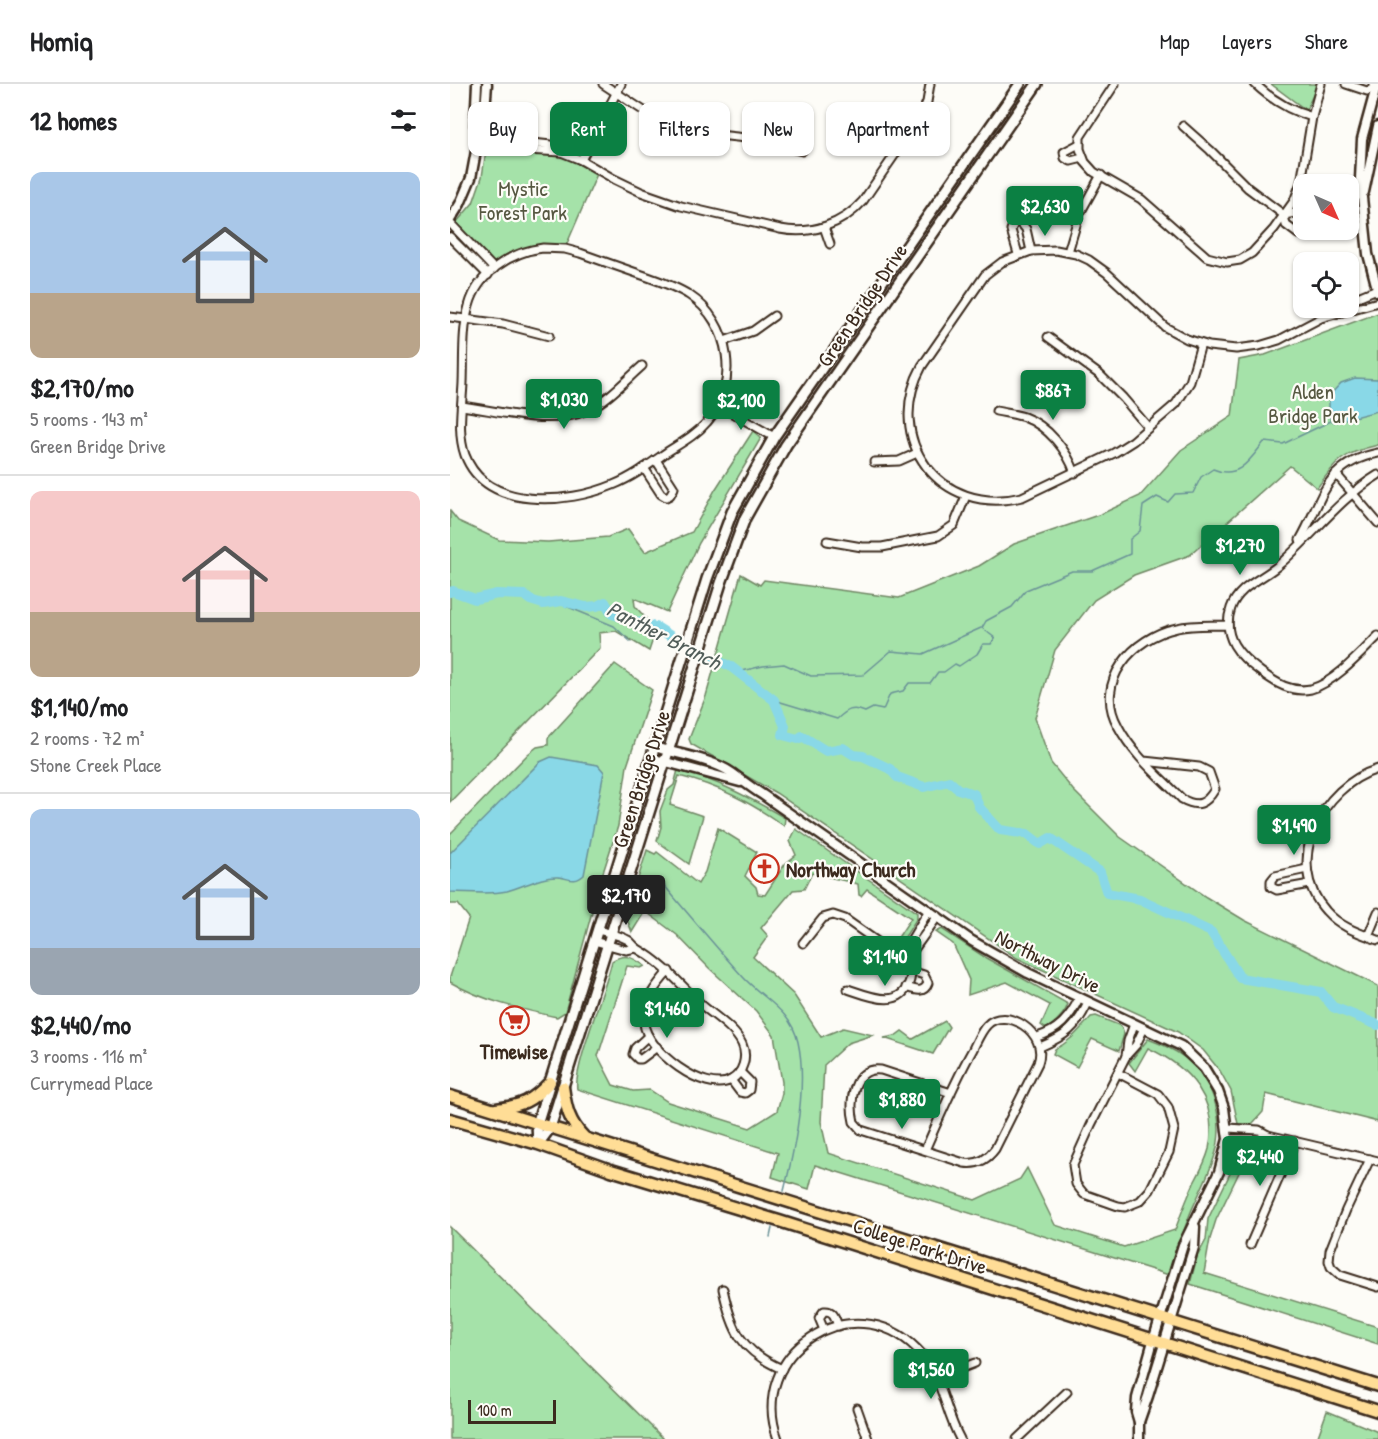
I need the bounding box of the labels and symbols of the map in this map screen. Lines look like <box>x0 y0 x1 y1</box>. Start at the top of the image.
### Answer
park label: Mystic Forest Park <box>478 174 567 227</box>
north arrow <box>1293 174 1359 240</box>
pin: $2,630 <box>996 186 1094 237</box>
street label: Green Bridge Drive <box>810 238 914 372</box>
pin: $867 <box>1017 370 1089 421</box>
park label: Alden Bridge Park <box>1268 377 1358 430</box>
pin: $1,030 <box>515 379 613 430</box>
pin: $2,100 <box>692 380 790 431</box>
pin: $1,270 <box>1191 525 1289 576</box>
water label: Panther Branch <box>602 593 728 677</box>
street label: Green Bridge Drive <box>605 707 677 851</box>
pin: $1,490 <box>1245 805 1343 856</box>
church icon: Northway Church <box>749 853 781 885</box>
place label: Northway Church <box>786 855 915 885</box>
pin: $2,170 <box>577 875 675 926</box>
street label: Northway Drive <box>990 922 1106 1000</box>
pin: $1,140 <box>836 936 934 987</box>
pin: $1,460 <box>618 988 716 1039</box>
supermarket icon: Timewise <box>498 1004 530 1036</box>
place label: Timewise <box>479 1037 549 1066</box>
pin: $1,880 <box>853 1079 951 1130</box>
pin: $2,440 <box>1211 1136 1309 1187</box>
street label: College Park Drive <box>849 1211 991 1281</box>
pin: $1,560 <box>882 1349 980 1400</box>
scale bar <box>468 1397 556 1424</box>

